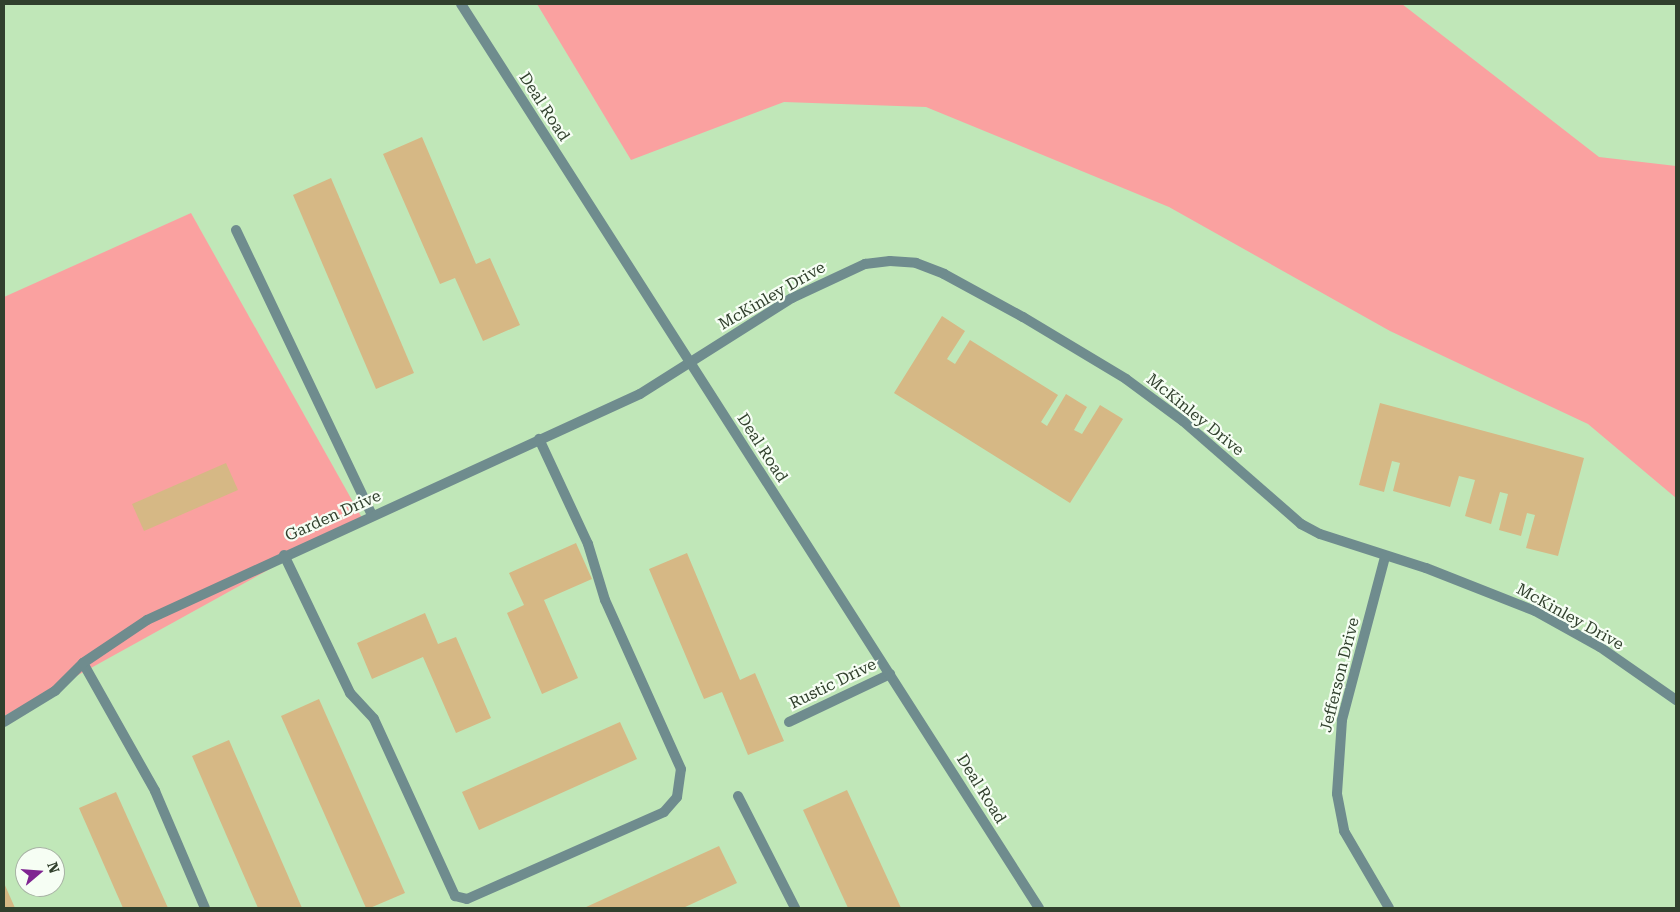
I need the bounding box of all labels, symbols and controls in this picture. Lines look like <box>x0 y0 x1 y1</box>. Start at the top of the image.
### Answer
street label: Deal Road <box>515 69 573 145</box>
street label: McKinley Drive <box>715 258 829 334</box>
street label: McKinley Drive <box>1142 370 1248 460</box>
street label: Deal Road <box>733 410 791 486</box>
street label: Garden Drive <box>282 486 384 546</box>
street label: McKinley Drive <box>1513 580 1627 654</box>
street label: Jefferson Drive <box>1316 615 1364 735</box>
street label: Rustic Drive <box>786 655 880 713</box>
street label: Deal Road <box>952 751 1010 827</box>
north arrow <box>15 847 65 897</box>
text: N <box>44 860 63 875</box>

